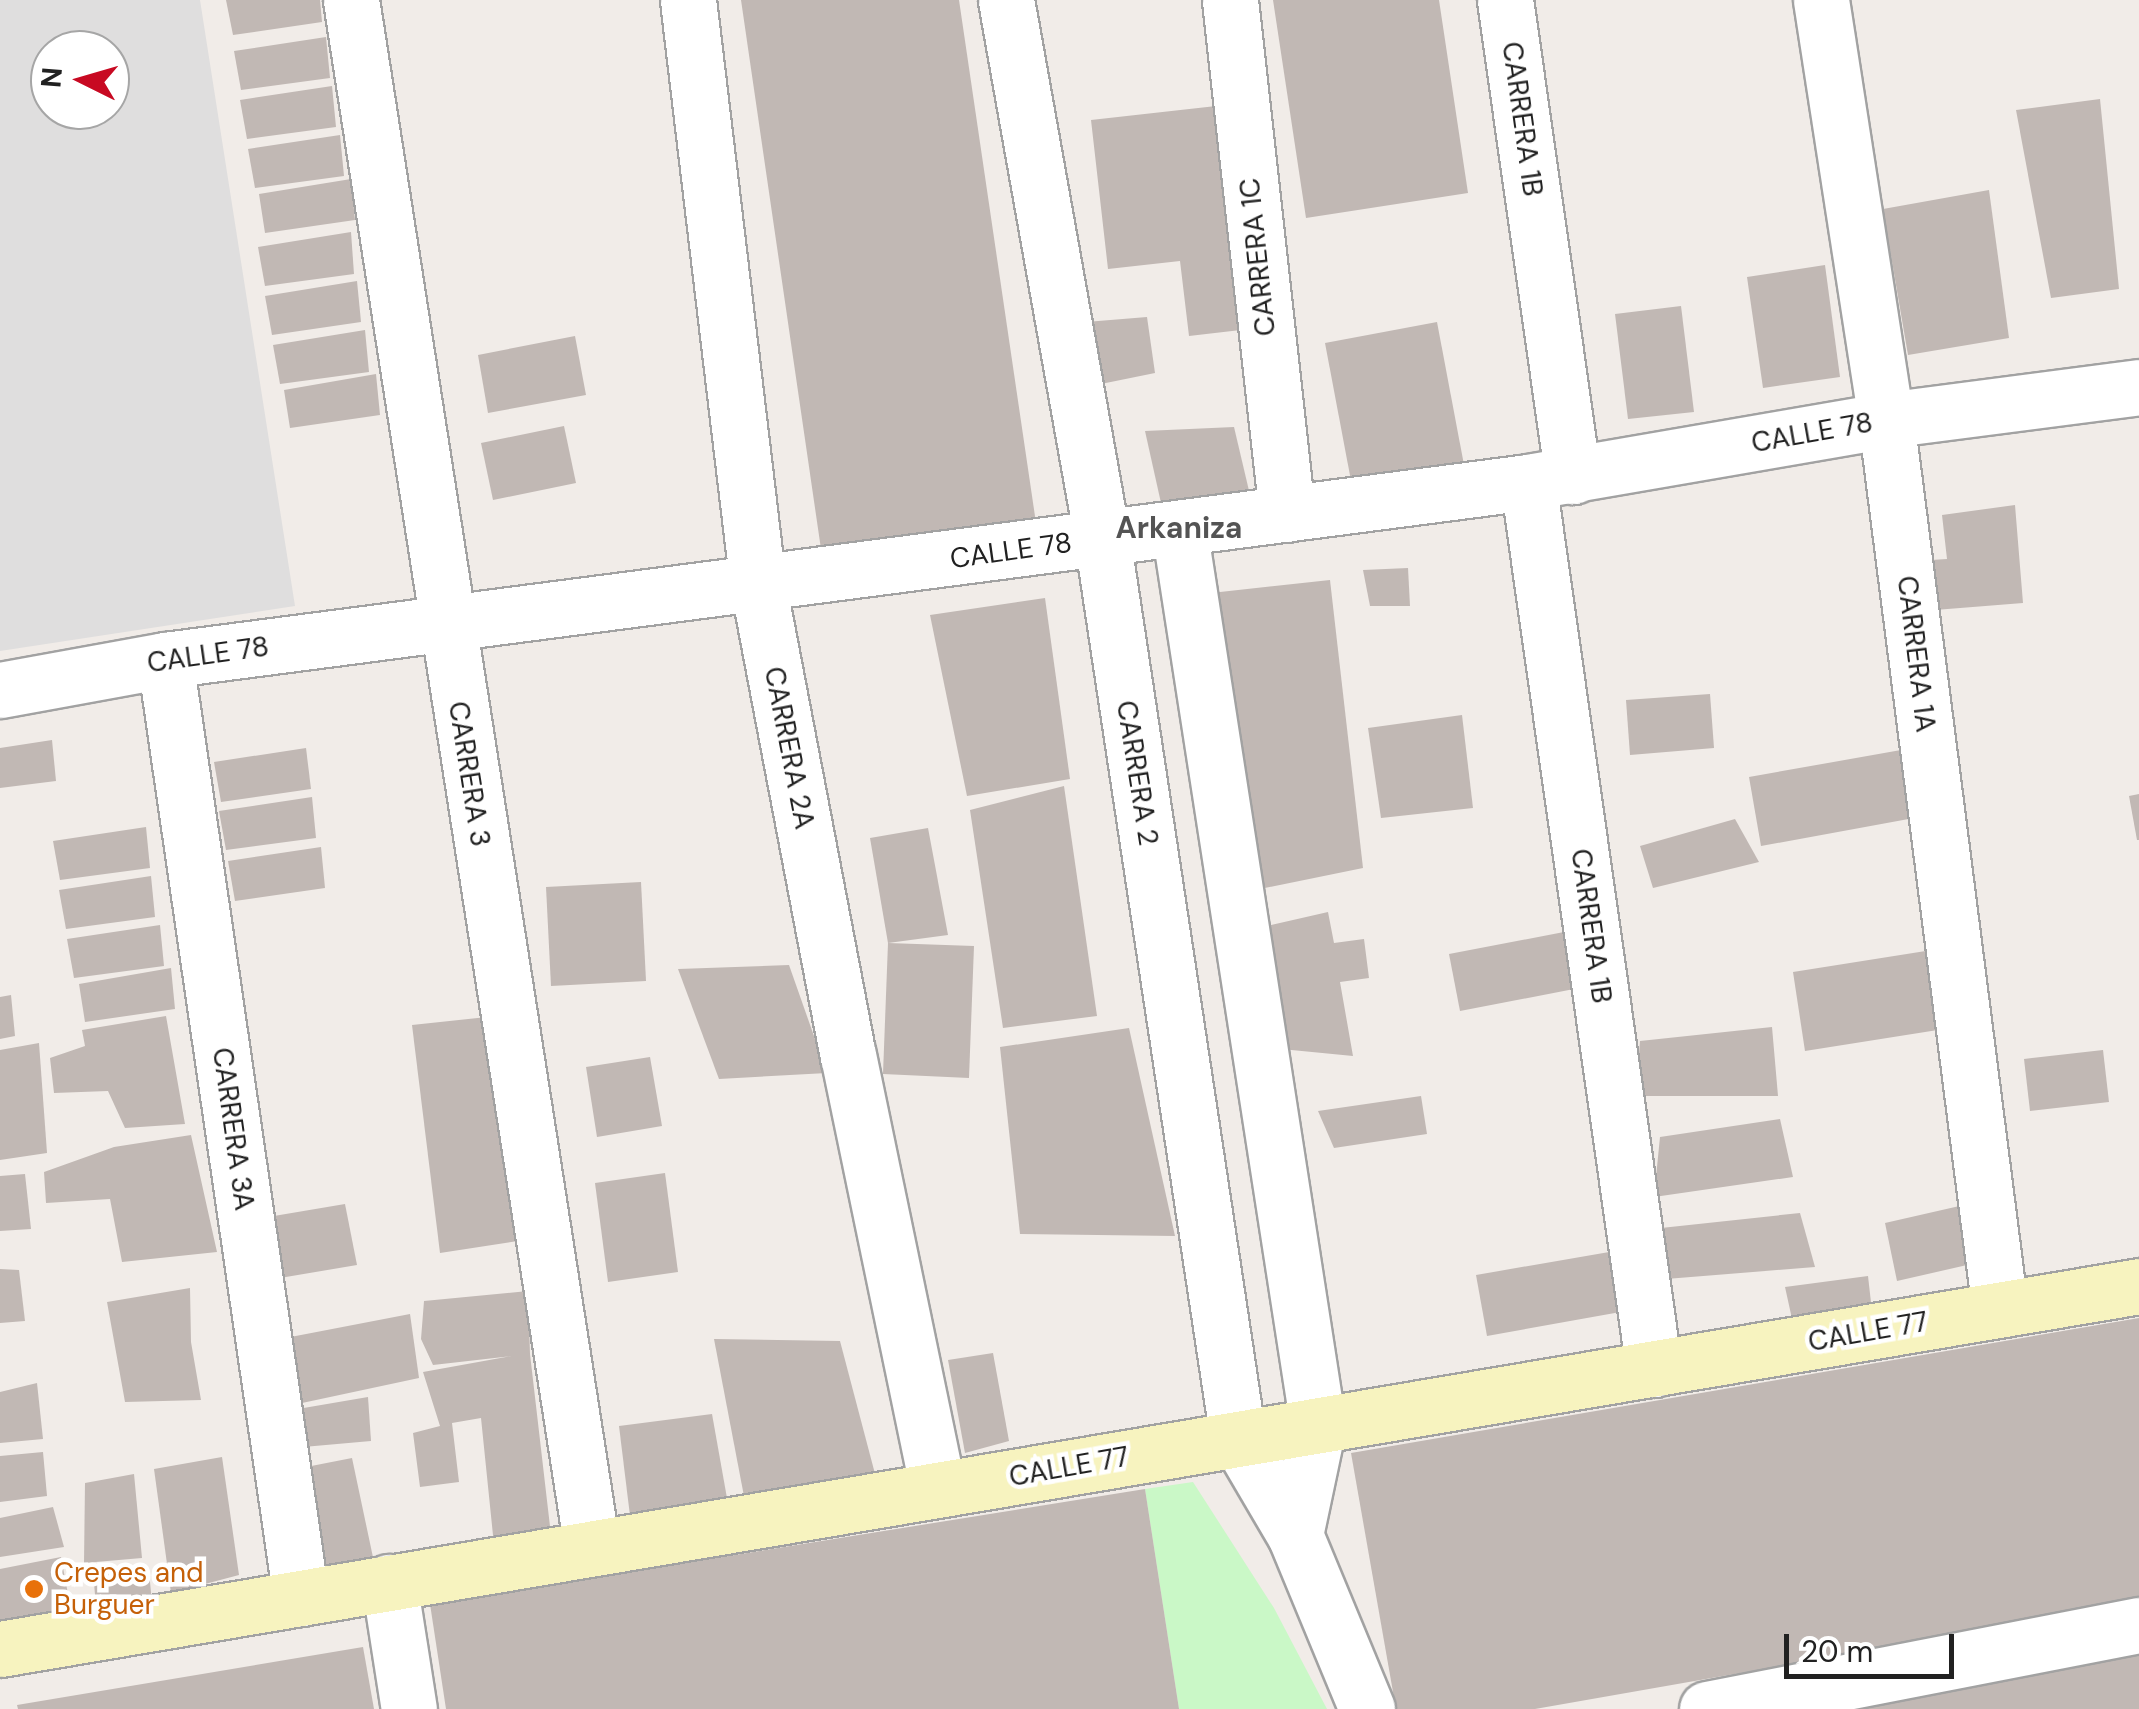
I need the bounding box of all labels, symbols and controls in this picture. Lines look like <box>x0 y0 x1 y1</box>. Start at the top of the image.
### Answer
north arrow <box>30 30 130 130</box>
street label: CARRERA 1B <box>1495 40 1549 198</box>
text: N <box>32 66 71 89</box>
street label: CARRERA 1C <box>1233 176 1283 338</box>
street label: CALLE 78 <box>1749 406 1875 460</box>
district label: Arkaniza <box>1116 510 1242 546</box>
street label: CALLE 78 <box>948 526 1074 576</box>
street label: CARRERA 1A <box>1890 574 1942 734</box>
street label: CALLE 78 <box>145 630 271 680</box>
street label: CARRERA 2A <box>757 664 821 832</box>
street label: CARRERA 2 <box>1109 698 1165 848</box>
street label: CARRERA 3 <box>441 699 497 849</box>
street label: CARRERA 1B <box>1564 847 1618 1005</box>
street label: CARRERA 3A <box>205 1045 261 1213</box>
street label: CALLE 77 <box>1806 1305 1930 1359</box>
street label: CALLE 77 <box>1007 1440 1131 1494</box>
place label: Crepes and Burguer <box>54 1556 204 1622</box>
marker: Crepes and Burguer <box>23 1578 45 1600</box>
scale bar <box>1789 1614 1959 1676</box>
text: 20 m <box>1801 1632 1873 1671</box>

